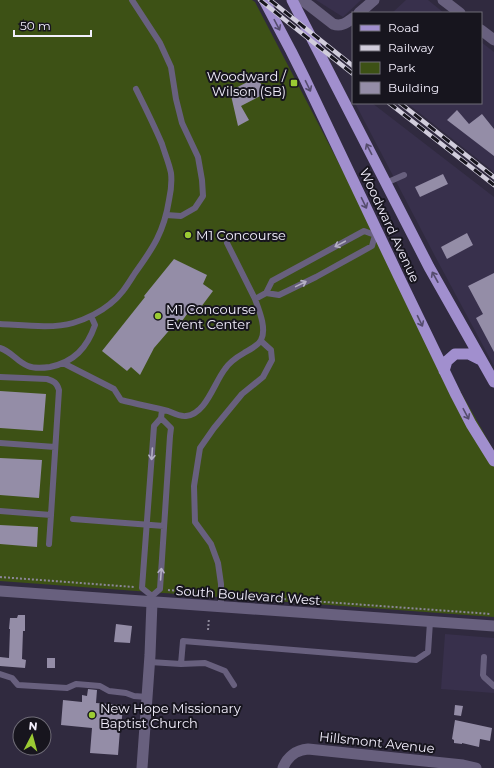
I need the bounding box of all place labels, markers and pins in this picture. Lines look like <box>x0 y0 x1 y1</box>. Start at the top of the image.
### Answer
place label: Woodward / Wilson (SB) <box>207 68 287 99</box>
marker: Woodward / Wilson (SB) <box>289 78 299 88</box>
place label: M1 Concourse <box>196 227 286 243</box>
marker: M1 Concourse <box>183 230 193 240</box>
place label: M1 Concourse Event Center <box>166 301 256 332</box>
marker: M1 Concourse Event Center <box>153 311 163 321</box>
place label: New Hope Missionary Baptist Church <box>100 700 242 731</box>
marker: New Hope Missionary Baptist Church <box>87 710 97 720</box>

